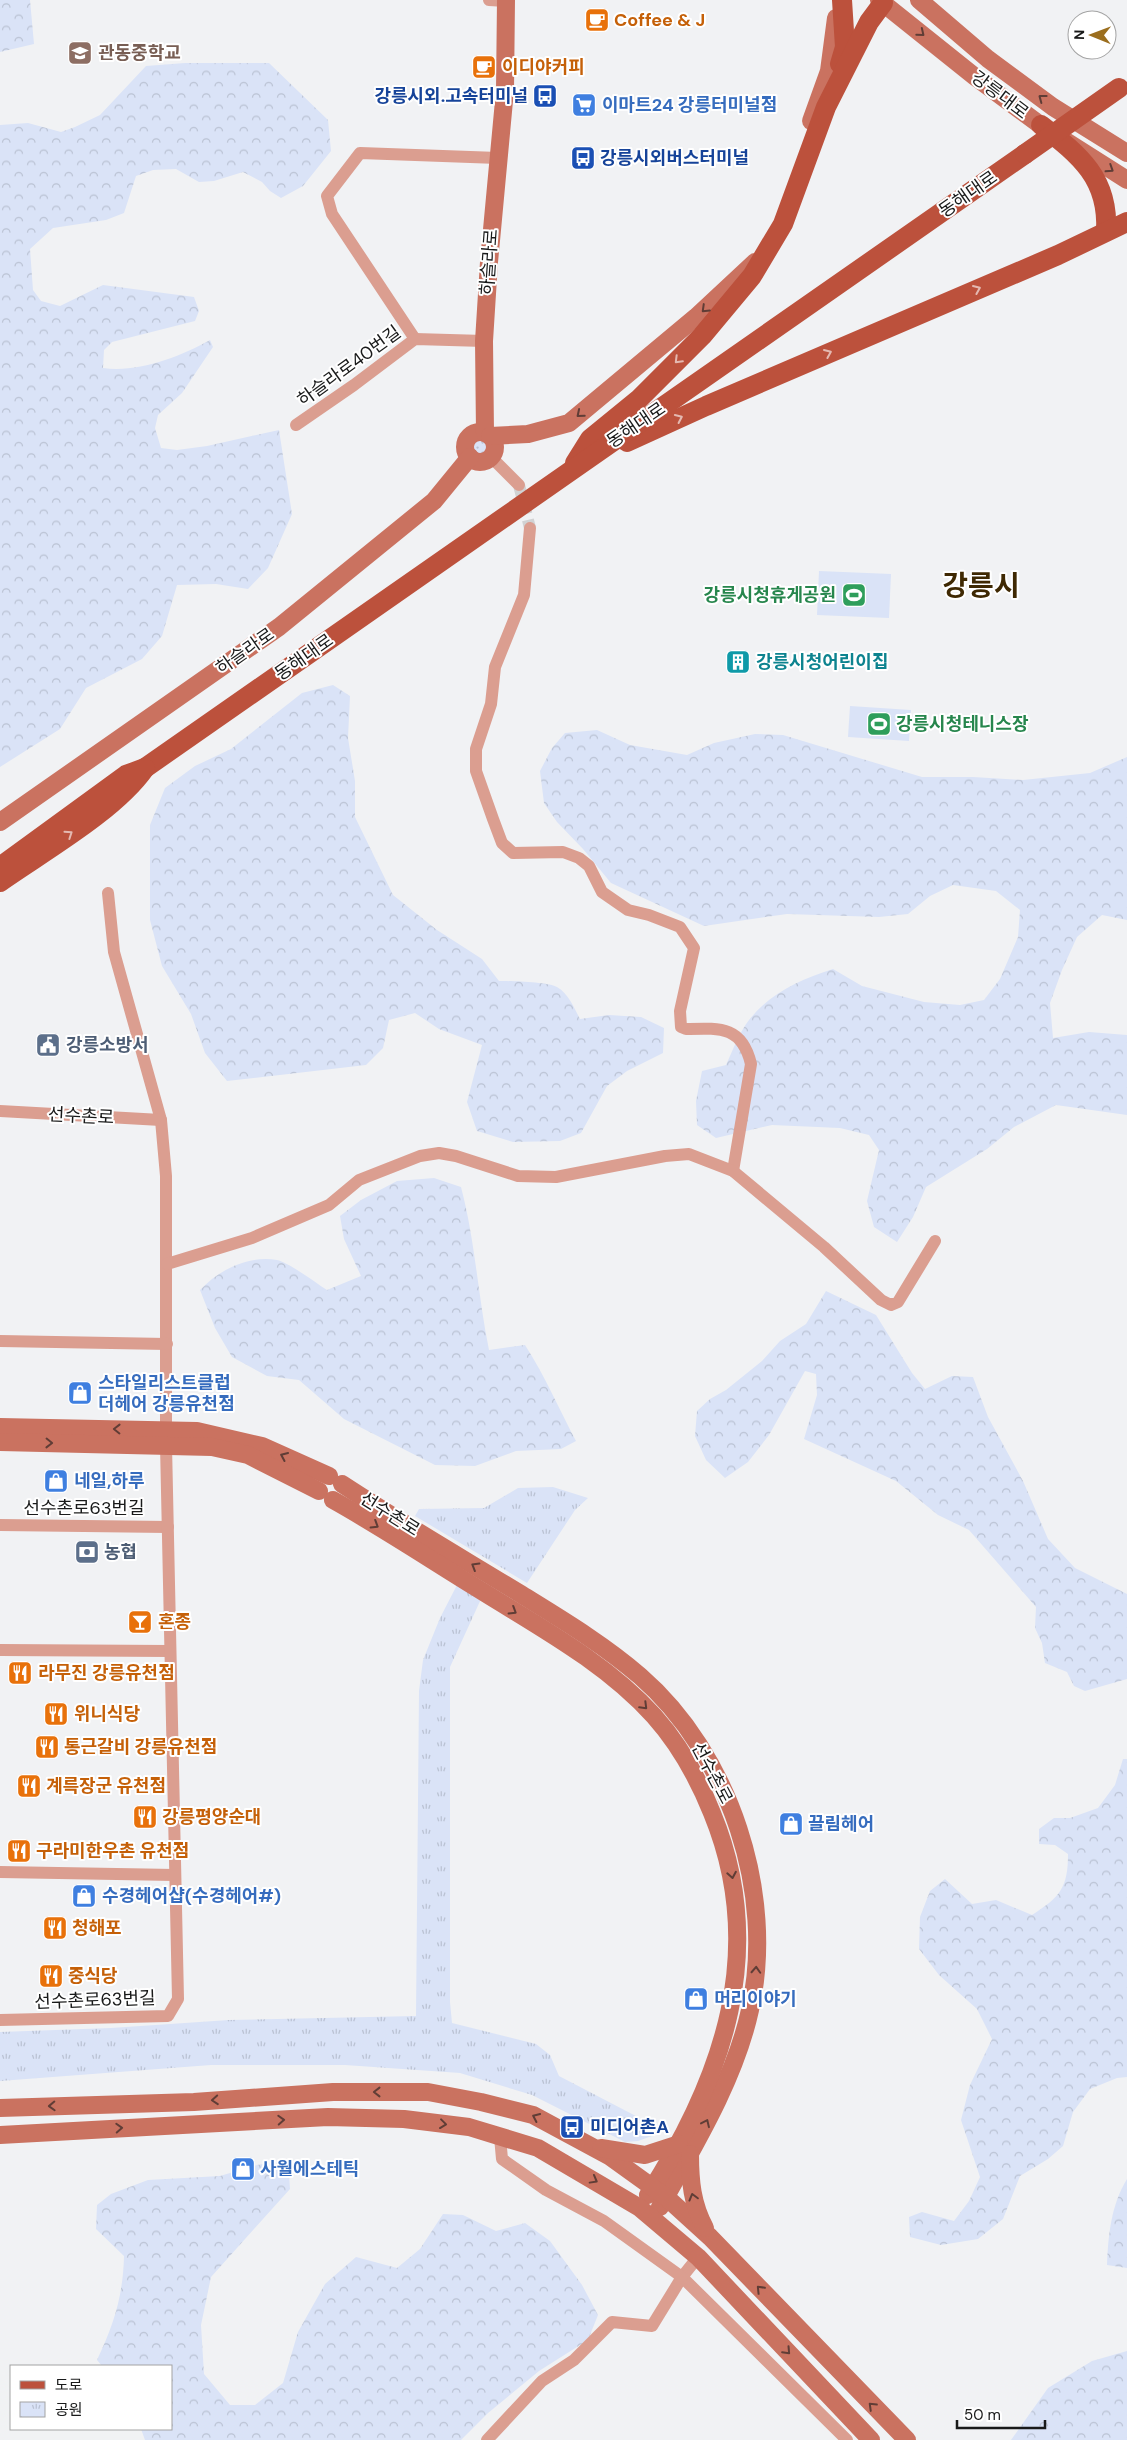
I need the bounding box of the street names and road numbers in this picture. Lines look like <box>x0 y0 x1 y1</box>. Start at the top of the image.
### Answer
street label: 강릉대로 <box>966 65 1034 125</box>
street label: 동해대로 <box>934 165 1002 223</box>
street label: 하슬라로 <box>475 228 503 296</box>
street label: 하슬라로40번길 <box>292 320 406 412</box>
street label: 동해대로 <box>602 397 670 453</box>
street label: 하슬라로 <box>211 622 279 680</box>
street label: 동해대로 <box>270 628 338 686</box>
street label: 선수촌로 <box>47 1102 115 1130</box>
street label: 선수촌로 <box>356 1486 424 1542</box>
street label: 선수촌로63번길 <box>23 1496 145 1520</box>
street label: 선수촌로 <box>686 1738 738 1808</box>
street label: 선수촌로63번길 <box>34 1986 156 2014</box>

